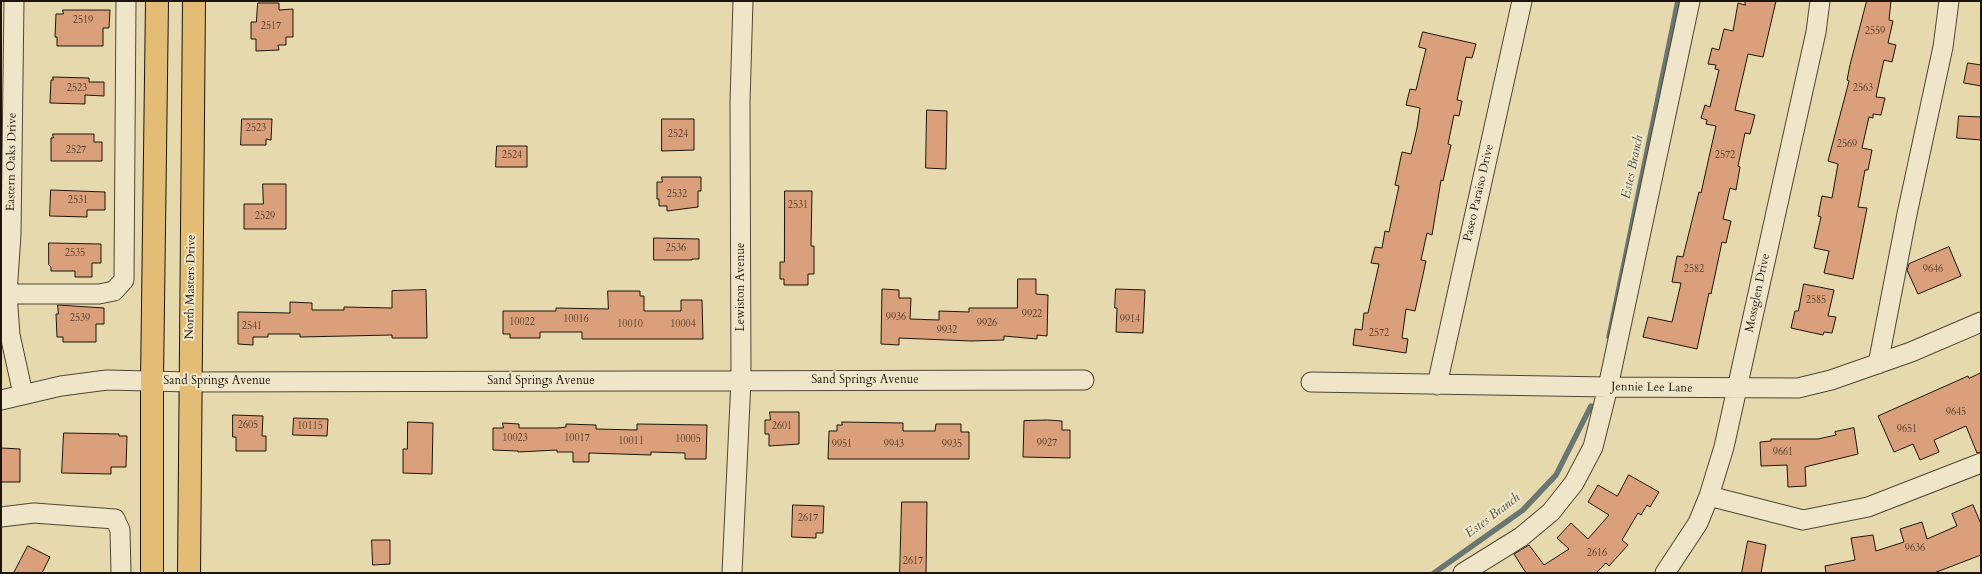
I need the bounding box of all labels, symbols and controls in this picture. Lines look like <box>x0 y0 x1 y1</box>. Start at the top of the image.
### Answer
house number: 2519 <box>73 15 93 27</box>
house number: 2517 <box>261 21 281 33</box>
house number: 2559 <box>1865 26 1885 38</box>
house number: 2523 <box>67 83 87 95</box>
house number: 2563 <box>1853 83 1873 95</box>
street label: Eastern Oaks Drive <box>4 113 20 211</box>
house number: 2523 <box>246 123 266 135</box>
house number: 2524 <box>668 129 688 141</box>
water label: Estes Branch <box>1619 134 1647 200</box>
house number: 2569 <box>1837 139 1857 151</box>
street label: Paseo Paraiso Drive <box>1461 143 1497 243</box>
house number: 2527 <box>66 145 86 157</box>
house number: 2524 <box>502 150 522 162</box>
house number: 2572 <box>1715 150 1735 162</box>
house number: 2532 <box>667 189 687 201</box>
house number: 2531 <box>68 195 88 207</box>
house number: 2531 <box>788 200 808 212</box>
house number: 2529 <box>255 211 275 223</box>
street label: North Masters Drive <box>183 234 199 340</box>
house number: 2536 <box>666 243 686 255</box>
street label: Lewiston Avenue <box>734 243 748 331</box>
house number: 2535 <box>65 248 85 260</box>
street label: Mossglen Drive <box>1743 252 1773 334</box>
house number: 2582 <box>1684 264 1704 276</box>
house number: 9646 <box>1923 264 1943 276</box>
house number: 2585 <box>1806 295 1826 307</box>
house number: 9922 <box>1022 309 1042 321</box>
house number: 9936 <box>886 312 906 324</box>
house number: 2539 <box>70 313 90 325</box>
house number: 10016 <box>563 314 589 326</box>
house number: 9914 <box>1120 314 1140 326</box>
house number: 10022 <box>509 317 535 329</box>
house number: 9926 <box>977 318 997 330</box>
house number: 10010 <box>617 319 643 331</box>
house number: 10004 <box>670 319 696 331</box>
house number: 2541 <box>242 321 262 333</box>
house number: 9932 <box>937 325 957 337</box>
house number: 2572 <box>1369 328 1389 340</box>
street label: Sand Springs Avenue <box>811 373 919 387</box>
street label: Sand Springs Avenue <box>163 374 271 388</box>
street label: Sand Springs Avenue <box>487 374 595 388</box>
street label: Jennie Lee Lane <box>1611 380 1693 396</box>
house number: 9645 <box>1946 407 1966 419</box>
house number: 2605 <box>238 420 258 432</box>
house number: 10115 <box>297 421 323 433</box>
house number: 2601 <box>772 421 792 433</box>
house number: 9651 <box>1897 424 1917 436</box>
house number: 10023 <box>502 433 528 445</box>
house number: 10017 <box>564 433 590 445</box>
house number: 10005 <box>675 434 701 446</box>
house number: 10011 <box>618 436 644 448</box>
house number: 9927 <box>1037 438 1057 450</box>
house number: 9951 <box>832 439 852 451</box>
house number: 9943 <box>884 439 904 451</box>
house number: 9935 <box>942 439 962 451</box>
house number: 9661 <box>1773 447 1793 459</box>
water label: Estes Branch <box>1463 490 1523 542</box>
house number: 2617 <box>798 513 818 525</box>
house number: 9636 <box>1905 543 1925 555</box>
house number: 2616 <box>1587 548 1607 560</box>
house number: 2617 <box>903 556 923 568</box>

